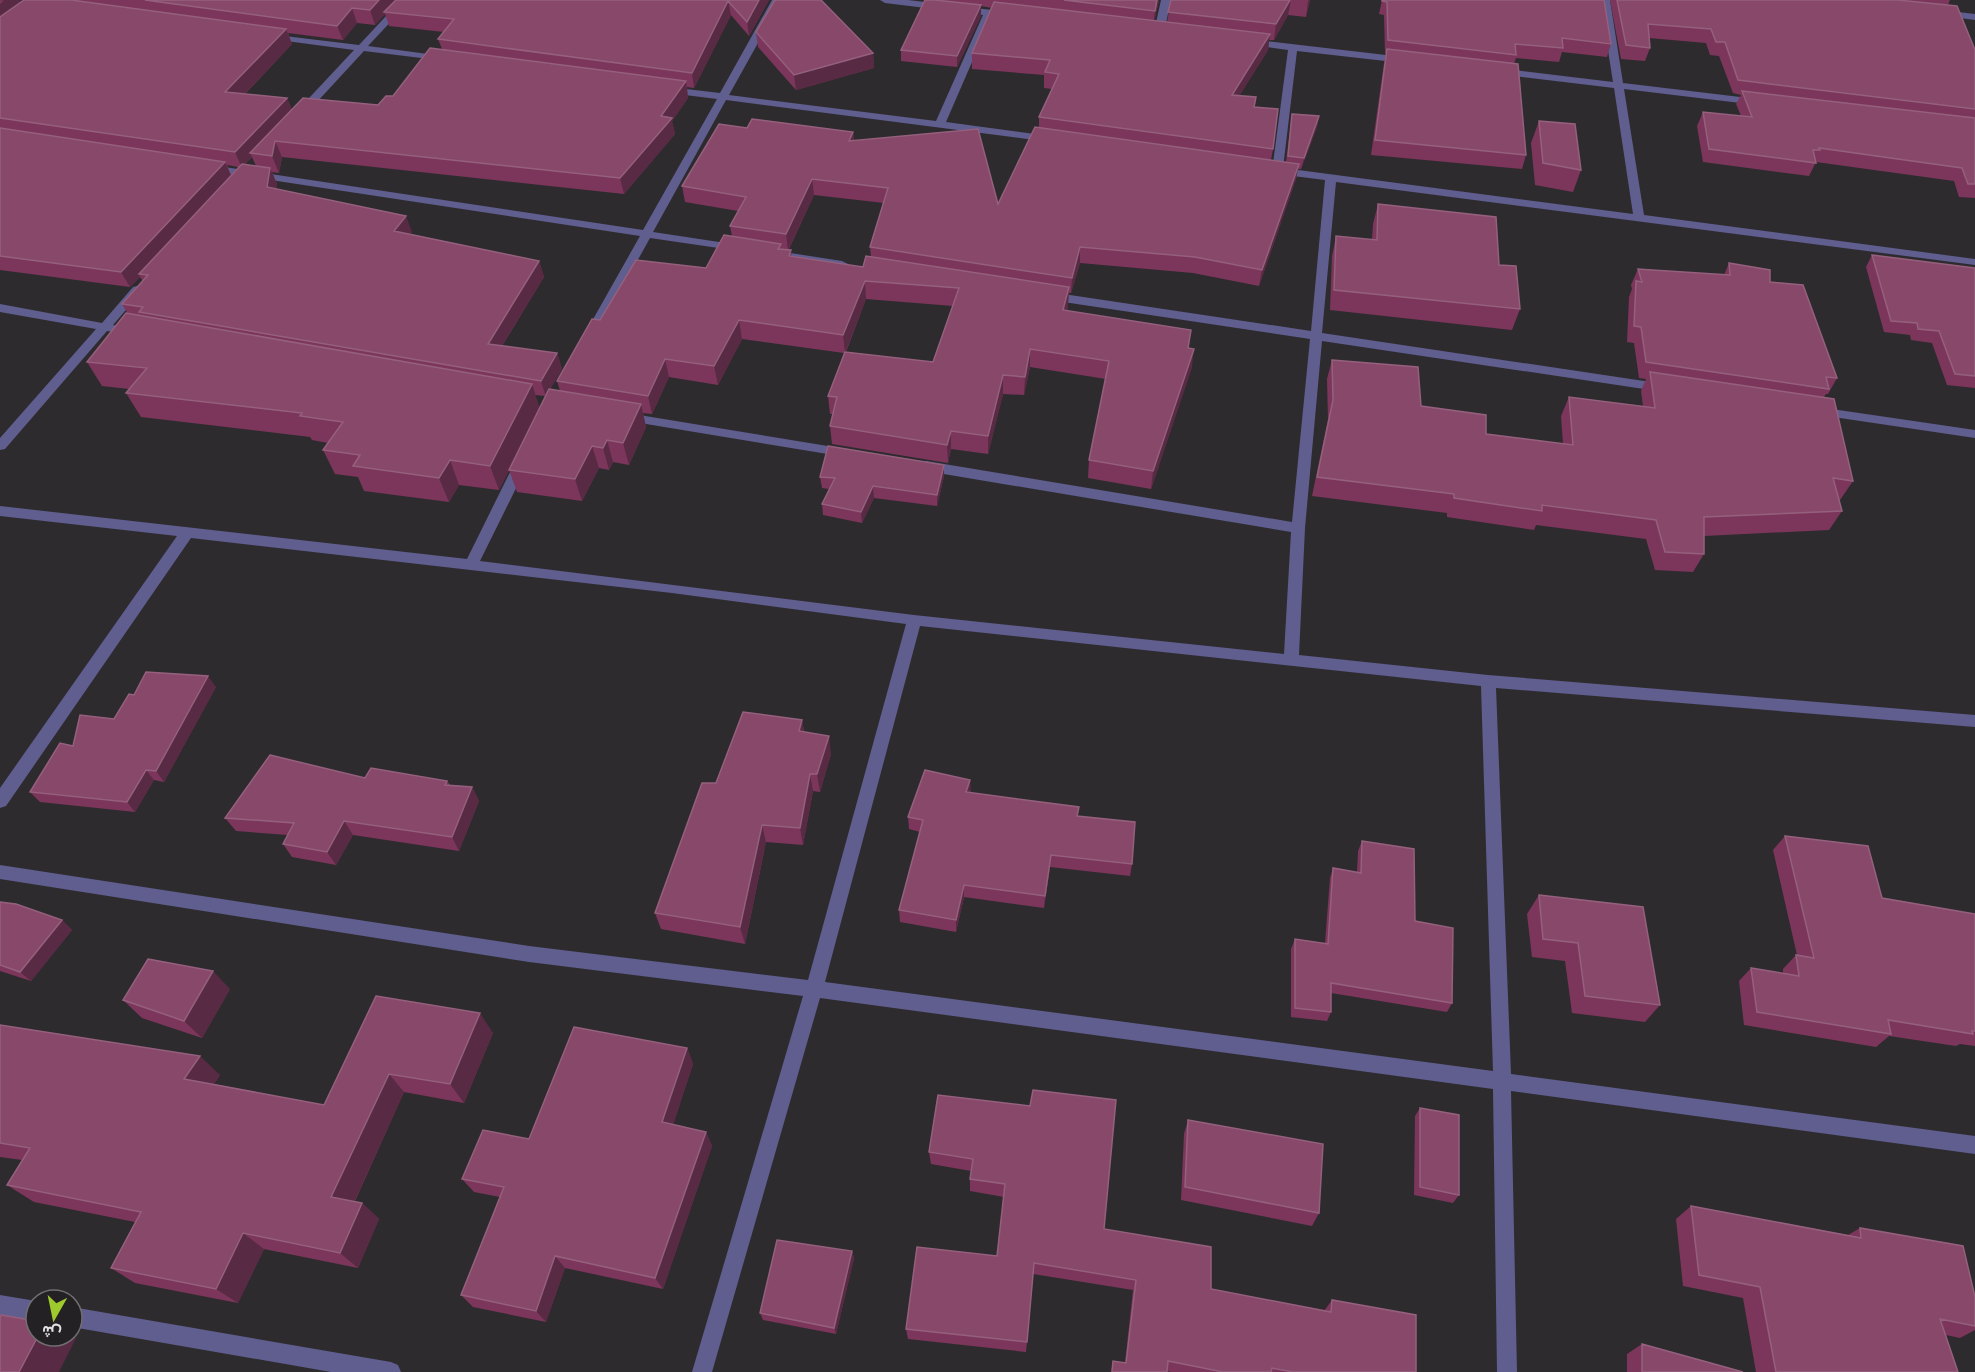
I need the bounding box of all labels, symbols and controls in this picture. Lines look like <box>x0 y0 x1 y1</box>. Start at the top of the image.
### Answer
north arrow <box>24 1288 84 1348</box>
text: ش <box>40 1320 63 1345</box>

